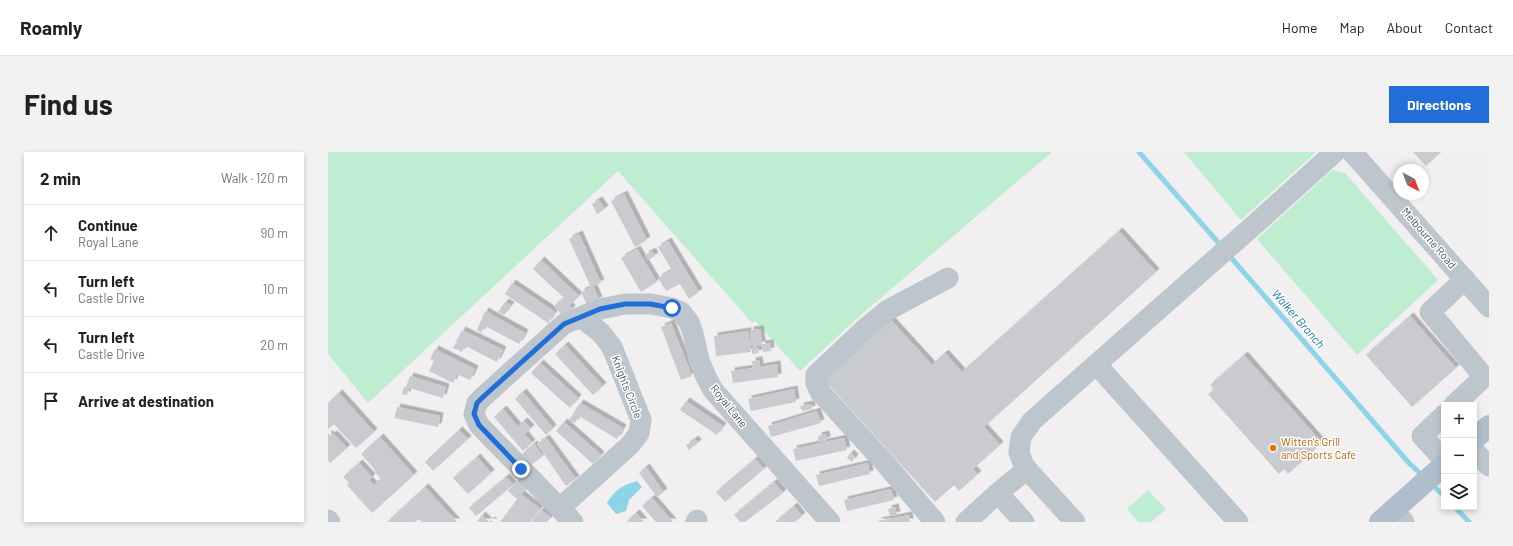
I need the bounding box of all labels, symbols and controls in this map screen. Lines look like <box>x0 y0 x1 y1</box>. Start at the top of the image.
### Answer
text: Roamly <box>20 16 82 39</box>
text: Home <box>1282 19 1318 36</box>
text: Map <box>1340 19 1364 36</box>
text: About <box>1386 19 1423 36</box>
text: Contact <box>1445 19 1493 36</box>
button: Directions <box>1389 86 1489 123</box>
text: Find us <box>24 87 113 121</box>
north arrow <box>1393 164 1429 200</box>
text: 2 min <box>40 168 81 188</box>
text: Walk · 120 m <box>221 170 288 186</box>
street label: Melbourne Road <box>1399 205 1459 271</box>
text: Continue <box>78 216 138 234</box>
icon: ahead <box>40 222 62 244</box>
text: 90 m <box>261 225 288 241</box>
text: Royal Lane <box>78 234 139 250</box>
text: Turn left <box>78 272 134 290</box>
icon: left <box>40 278 62 300</box>
text: 10 m <box>263 281 288 297</box>
water label: Walker Branch <box>1269 286 1328 351</box>
text: Castle Drive <box>78 290 145 306</box>
route start <box>663 299 681 317</box>
text: Turn left <box>78 328 134 346</box>
icon: left <box>40 334 62 356</box>
text: 20 m <box>260 337 288 353</box>
text: Castle Drive <box>78 346 145 362</box>
street label: Knights Circle <box>610 354 645 420</box>
street label: Royal Lane <box>708 382 751 430</box>
icon: arrive <box>40 390 62 412</box>
text: Arrive at destination <box>78 392 214 410</box>
map controls <box>1441 402 1477 510</box>
button: + <box>1441 402 1477 438</box>
place label: Witten's Grill and Sports Cafe <box>1281 435 1356 461</box>
button: − <box>1441 438 1477 474</box>
marker: Witten's Grill and Sports Cafe <box>1268 443 1278 453</box>
route end <box>512 460 530 478</box>
button: layers <box>1441 474 1477 510</box>

